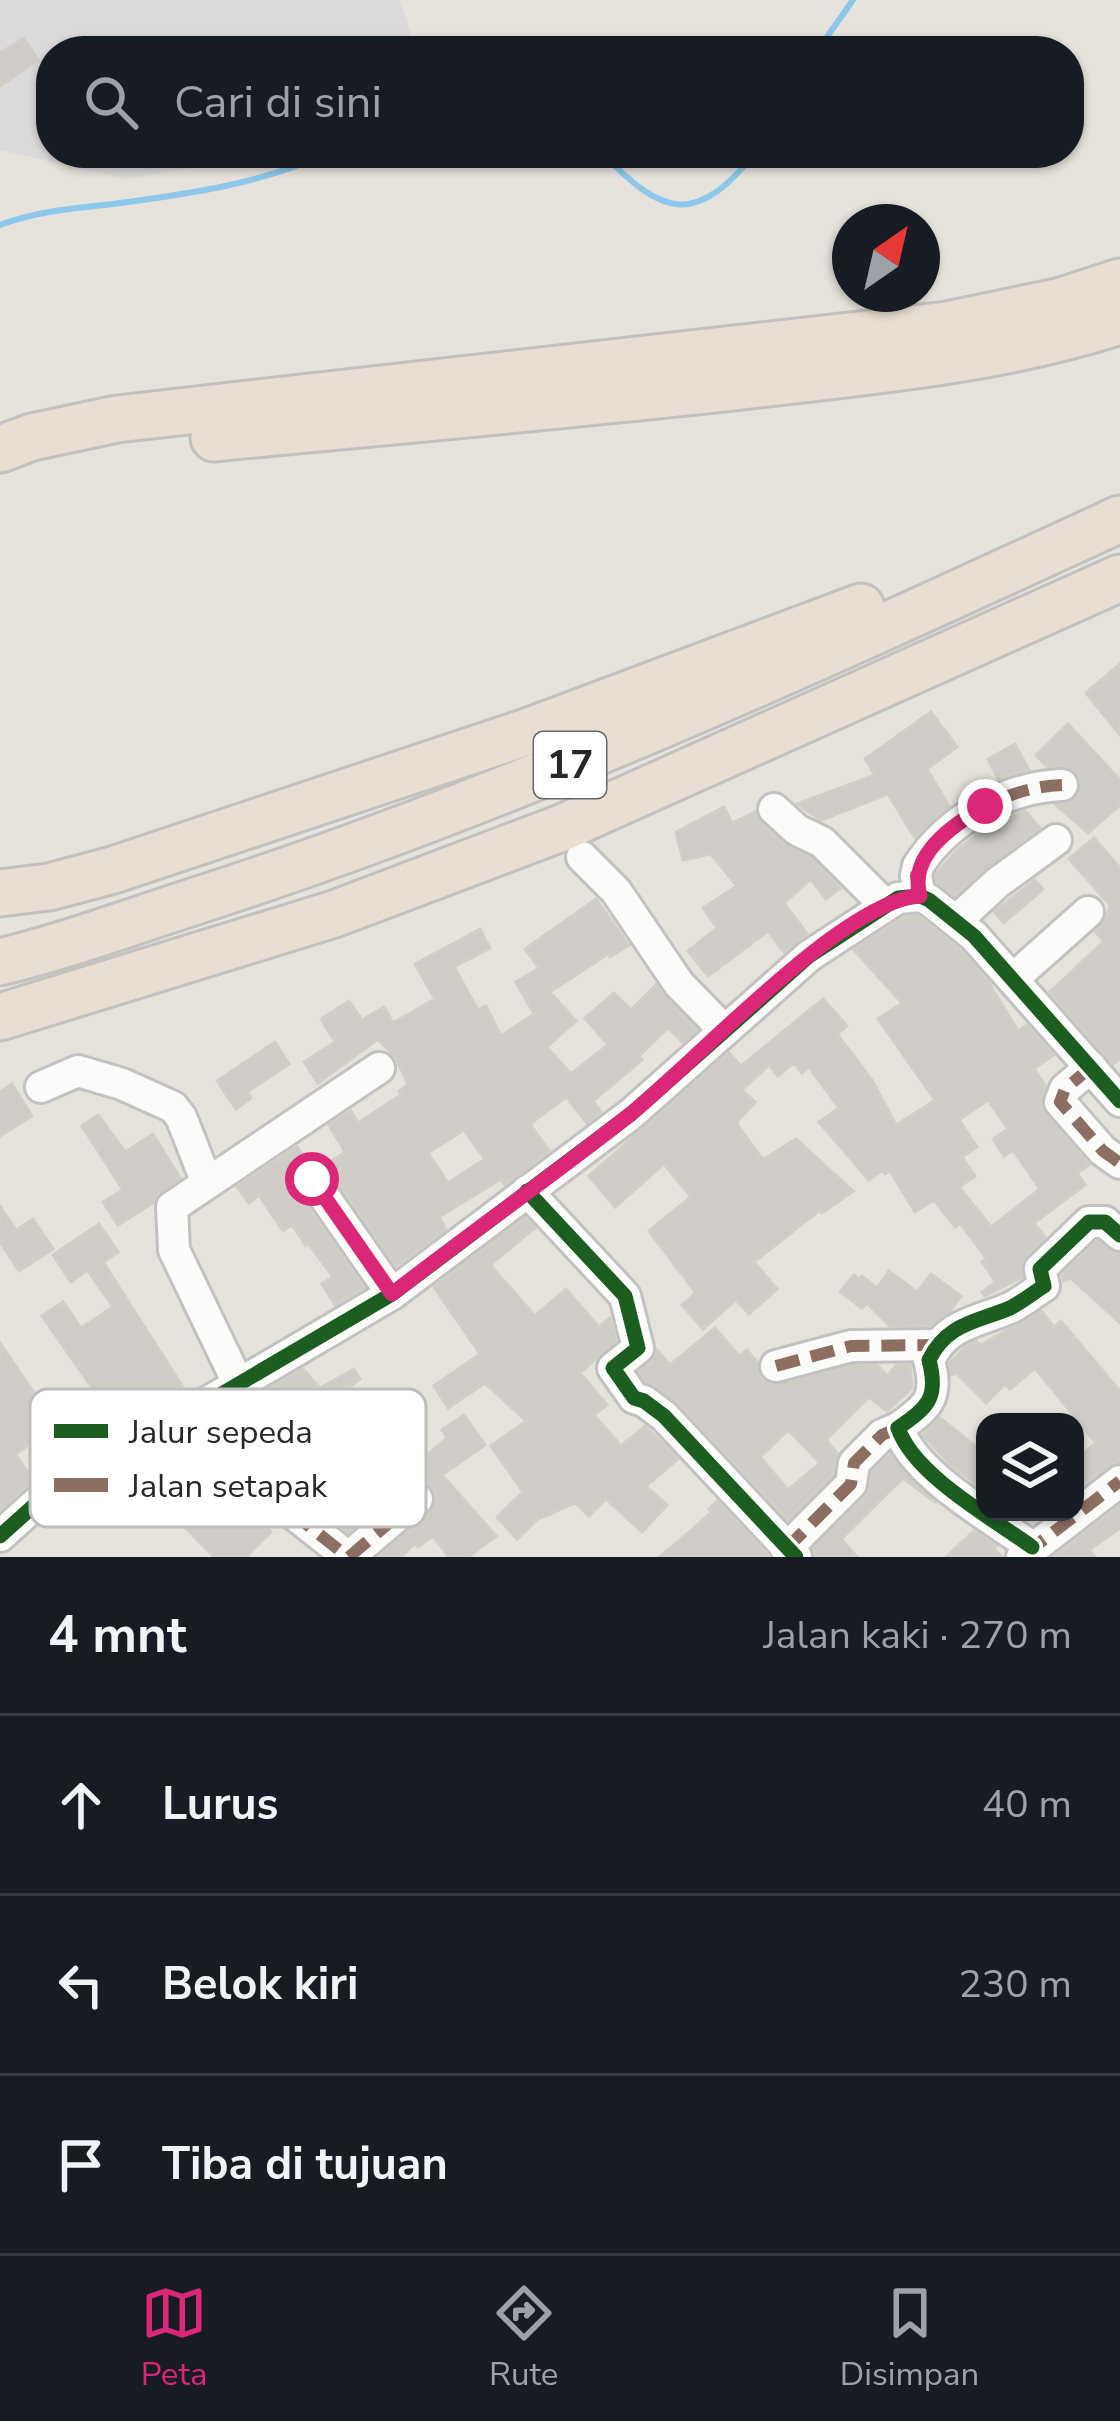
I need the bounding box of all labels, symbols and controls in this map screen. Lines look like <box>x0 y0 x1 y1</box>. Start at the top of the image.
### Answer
search box <box>36 36 1084 168</box>
icon: search <box>78 69 144 135</box>
text: Cari di sini <box>174 72 382 133</box>
north arrow <box>832 204 940 312</box>
road number: 17 <box>534 732 606 798</box>
route end <box>958 779 1012 833</box>
route start <box>285 1152 339 1206</box>
legend <box>30 1389 426 1527</box>
text: Jalur sepeda <box>128 1410 313 1455</box>
map controls <box>976 1413 1084 1521</box>
button: layers <box>976 1413 1084 1521</box>
text: Jalan setapak <box>128 1464 328 1509</box>
text: 4 mnt <box>48 1600 187 1670</box>
text: Jalan kaki · 270 m <box>763 1609 1072 1662</box>
icon: ahead <box>48 1772 114 1838</box>
text: Lurus <box>162 1774 279 1835</box>
text: 40 m <box>982 1778 1072 1831</box>
icon: left <box>48 1952 114 2018</box>
text: Belok kiri <box>162 1954 358 2015</box>
text: 230 m <box>958 1958 1072 2011</box>
icon: arrive <box>48 2132 114 2198</box>
text: Tiba di tujuan <box>162 2134 448 2195</box>
tab: Peta <box>141 2280 207 2397</box>
tab: Rute <box>489 2280 558 2397</box>
tab: Disimpan <box>840 2280 979 2397</box>

